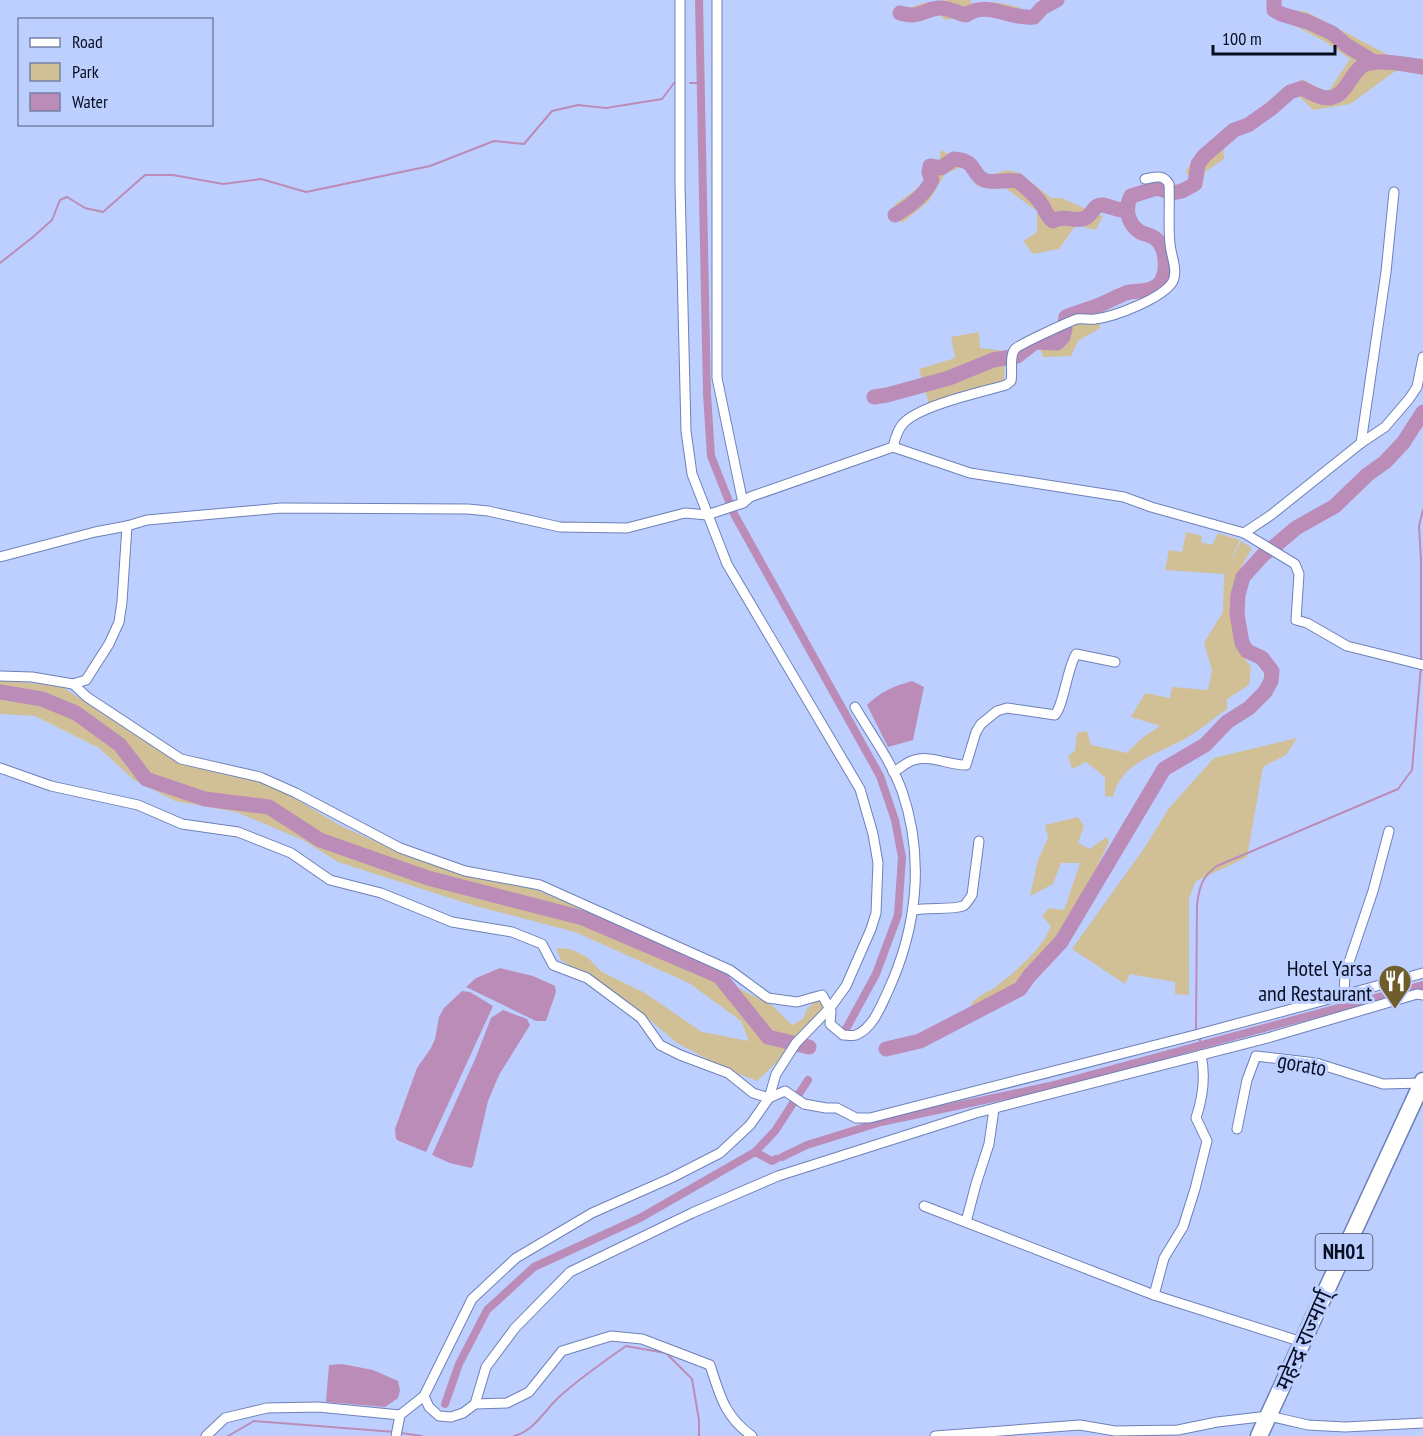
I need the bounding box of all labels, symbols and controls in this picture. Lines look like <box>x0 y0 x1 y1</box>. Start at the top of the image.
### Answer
legend <box>18 18 213 126</box>
scale bar <box>1213 18 1334 56</box>
text: 100 m <box>1222 27 1262 50</box>
text: Road <box>72 30 103 53</box>
text: Park <box>72 60 99 83</box>
text: Water <box>72 90 108 113</box>
place label: Hotel Yarsa and Restaurant <box>1258 954 1372 1007</box>
restaurant icon: Hotel Yarsa and Restaurant <box>1377 963 1413 1010</box>
street label: gorato <box>1275 1046 1329 1082</box>
road number: NH01 <box>1316 1234 1372 1270</box>
street label: महेन्द्र राज्मार्ग् <box>1269 1283 1339 1394</box>

